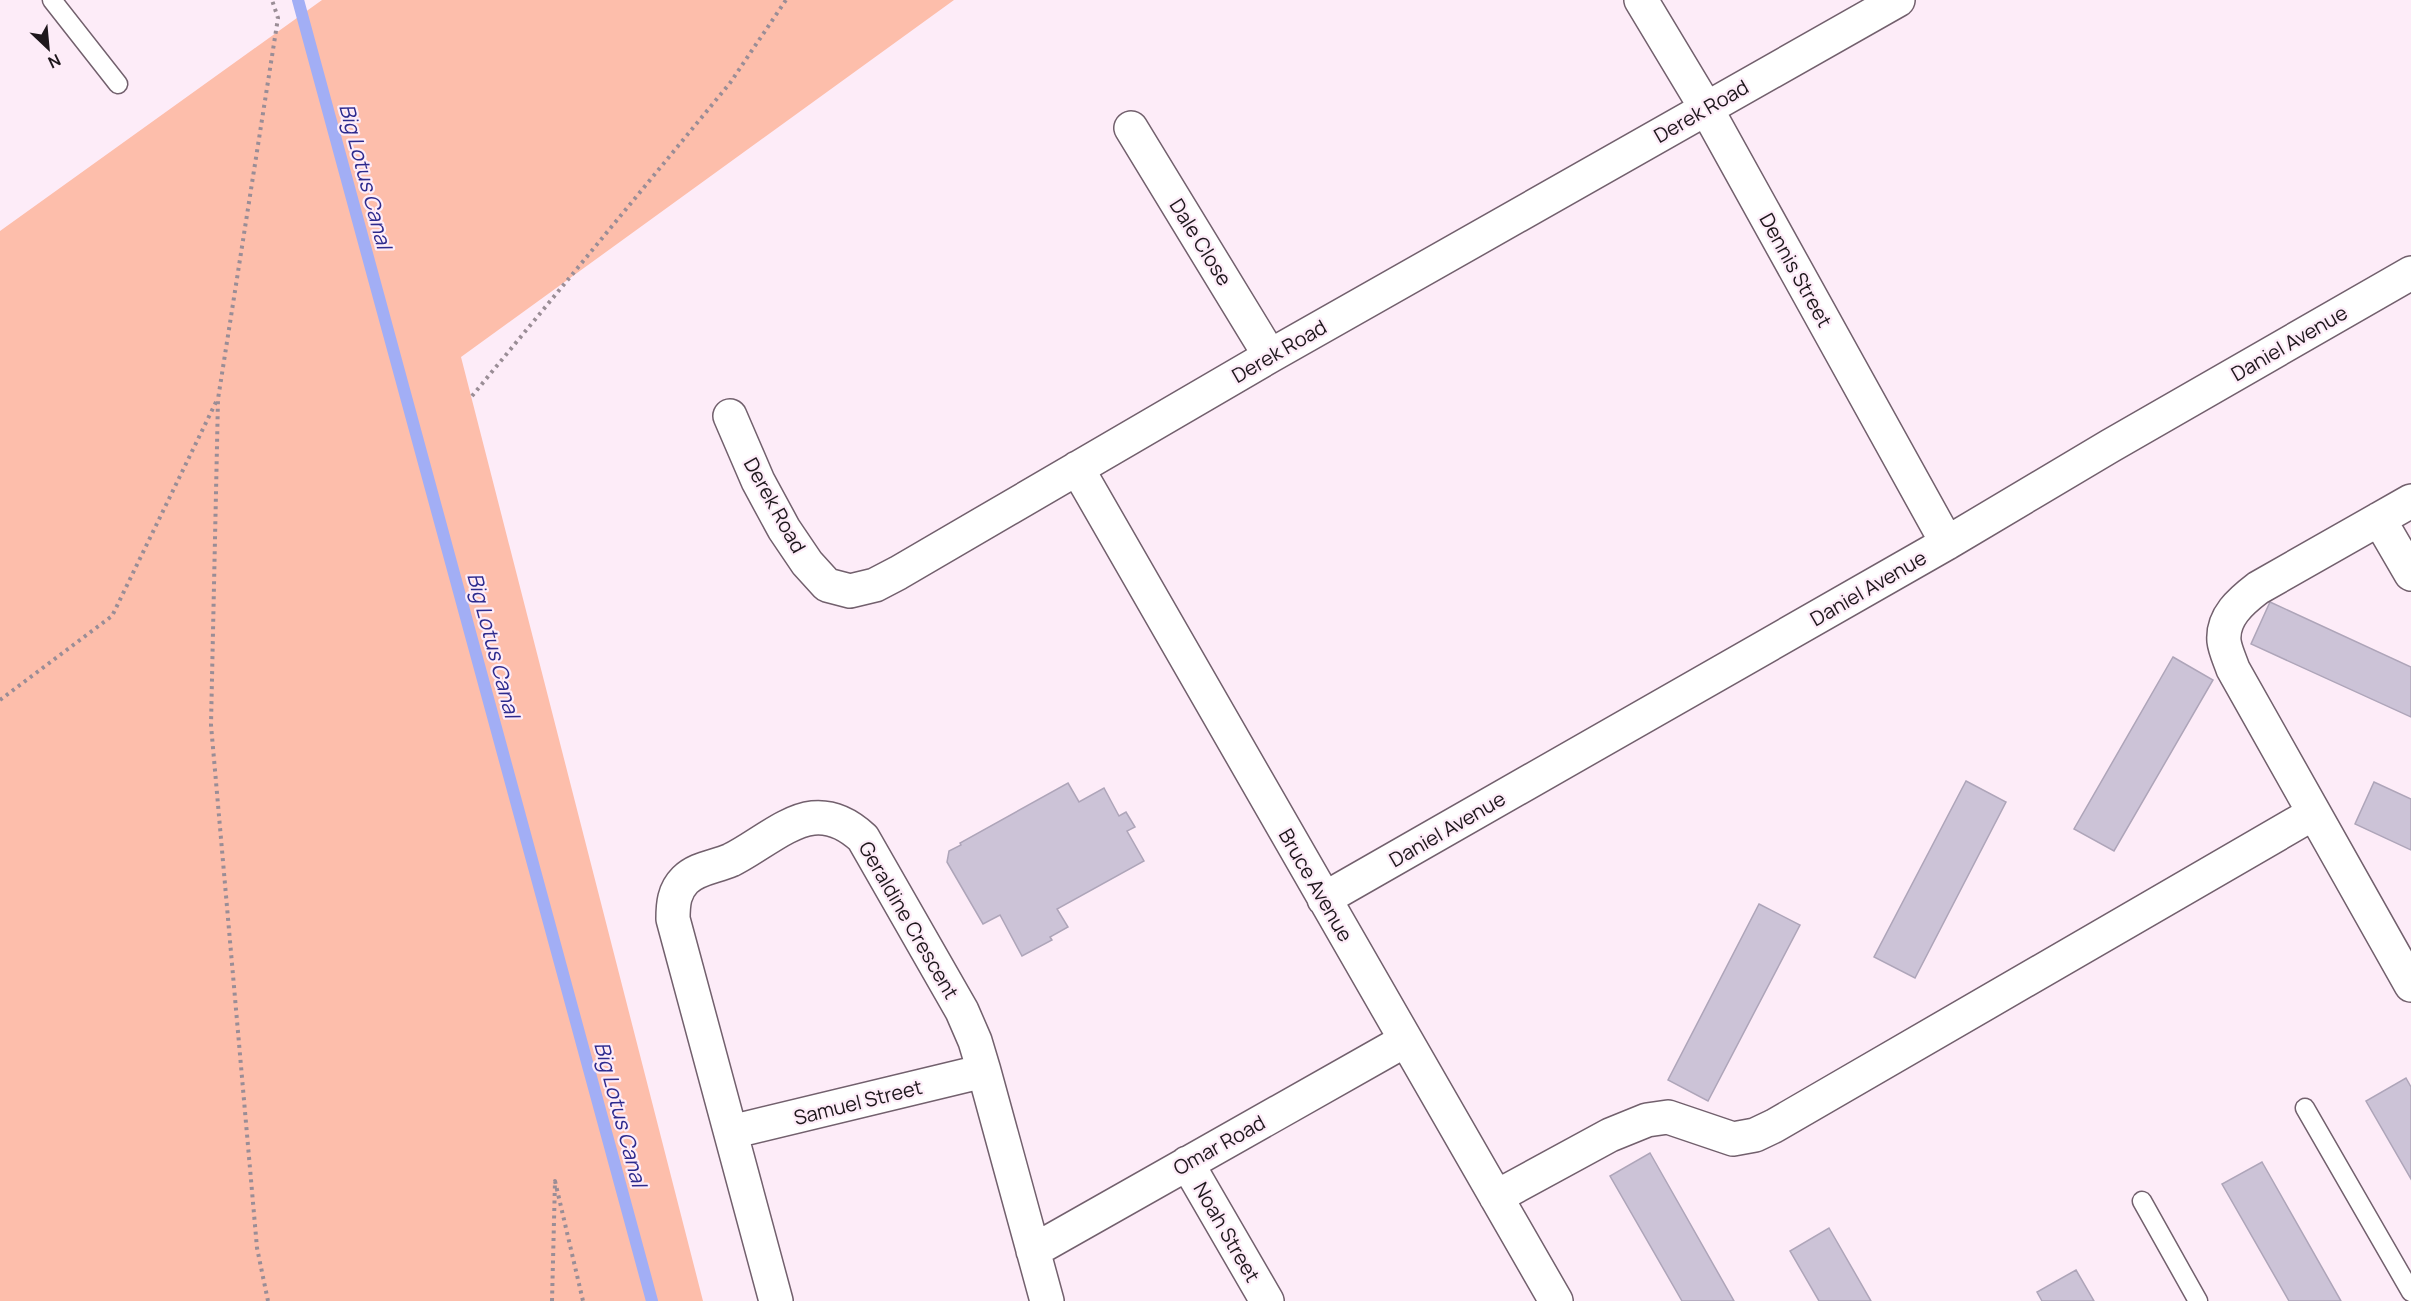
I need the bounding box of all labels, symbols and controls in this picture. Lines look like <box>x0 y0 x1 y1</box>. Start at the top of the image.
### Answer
north arrow <box>18 18 78 78</box>
text: N <box>45 49 65 74</box>
street label: Derek Road <box>1649 73 1753 149</box>
water label: Big Lotus Canal <box>333 100 400 255</box>
street label: Dale Close <box>1164 193 1238 291</box>
street label: Dennis Street <box>1754 208 1838 332</box>
street label: Daniel Avenue <box>2226 299 2352 387</box>
street label: Derek Road <box>1227 313 1331 389</box>
street label: Derek Road <box>738 452 812 558</box>
street label: Daniel Avenue <box>1805 544 1931 632</box>
water label: Big Lotus Canal <box>461 569 528 724</box>
street label: Daniel Avenue <box>1384 785 1510 873</box>
street label: Bruce Avenue <box>1273 824 1359 946</box>
street label: Geraldine Crescent <box>853 836 965 1004</box>
water label: Big Lotus Canal <box>588 1038 655 1193</box>
street label: Samuel Street <box>791 1073 925 1131</box>
street label: Omar Road <box>1168 1109 1270 1181</box>
street label: Noah Street <box>1187 1177 1267 1287</box>

